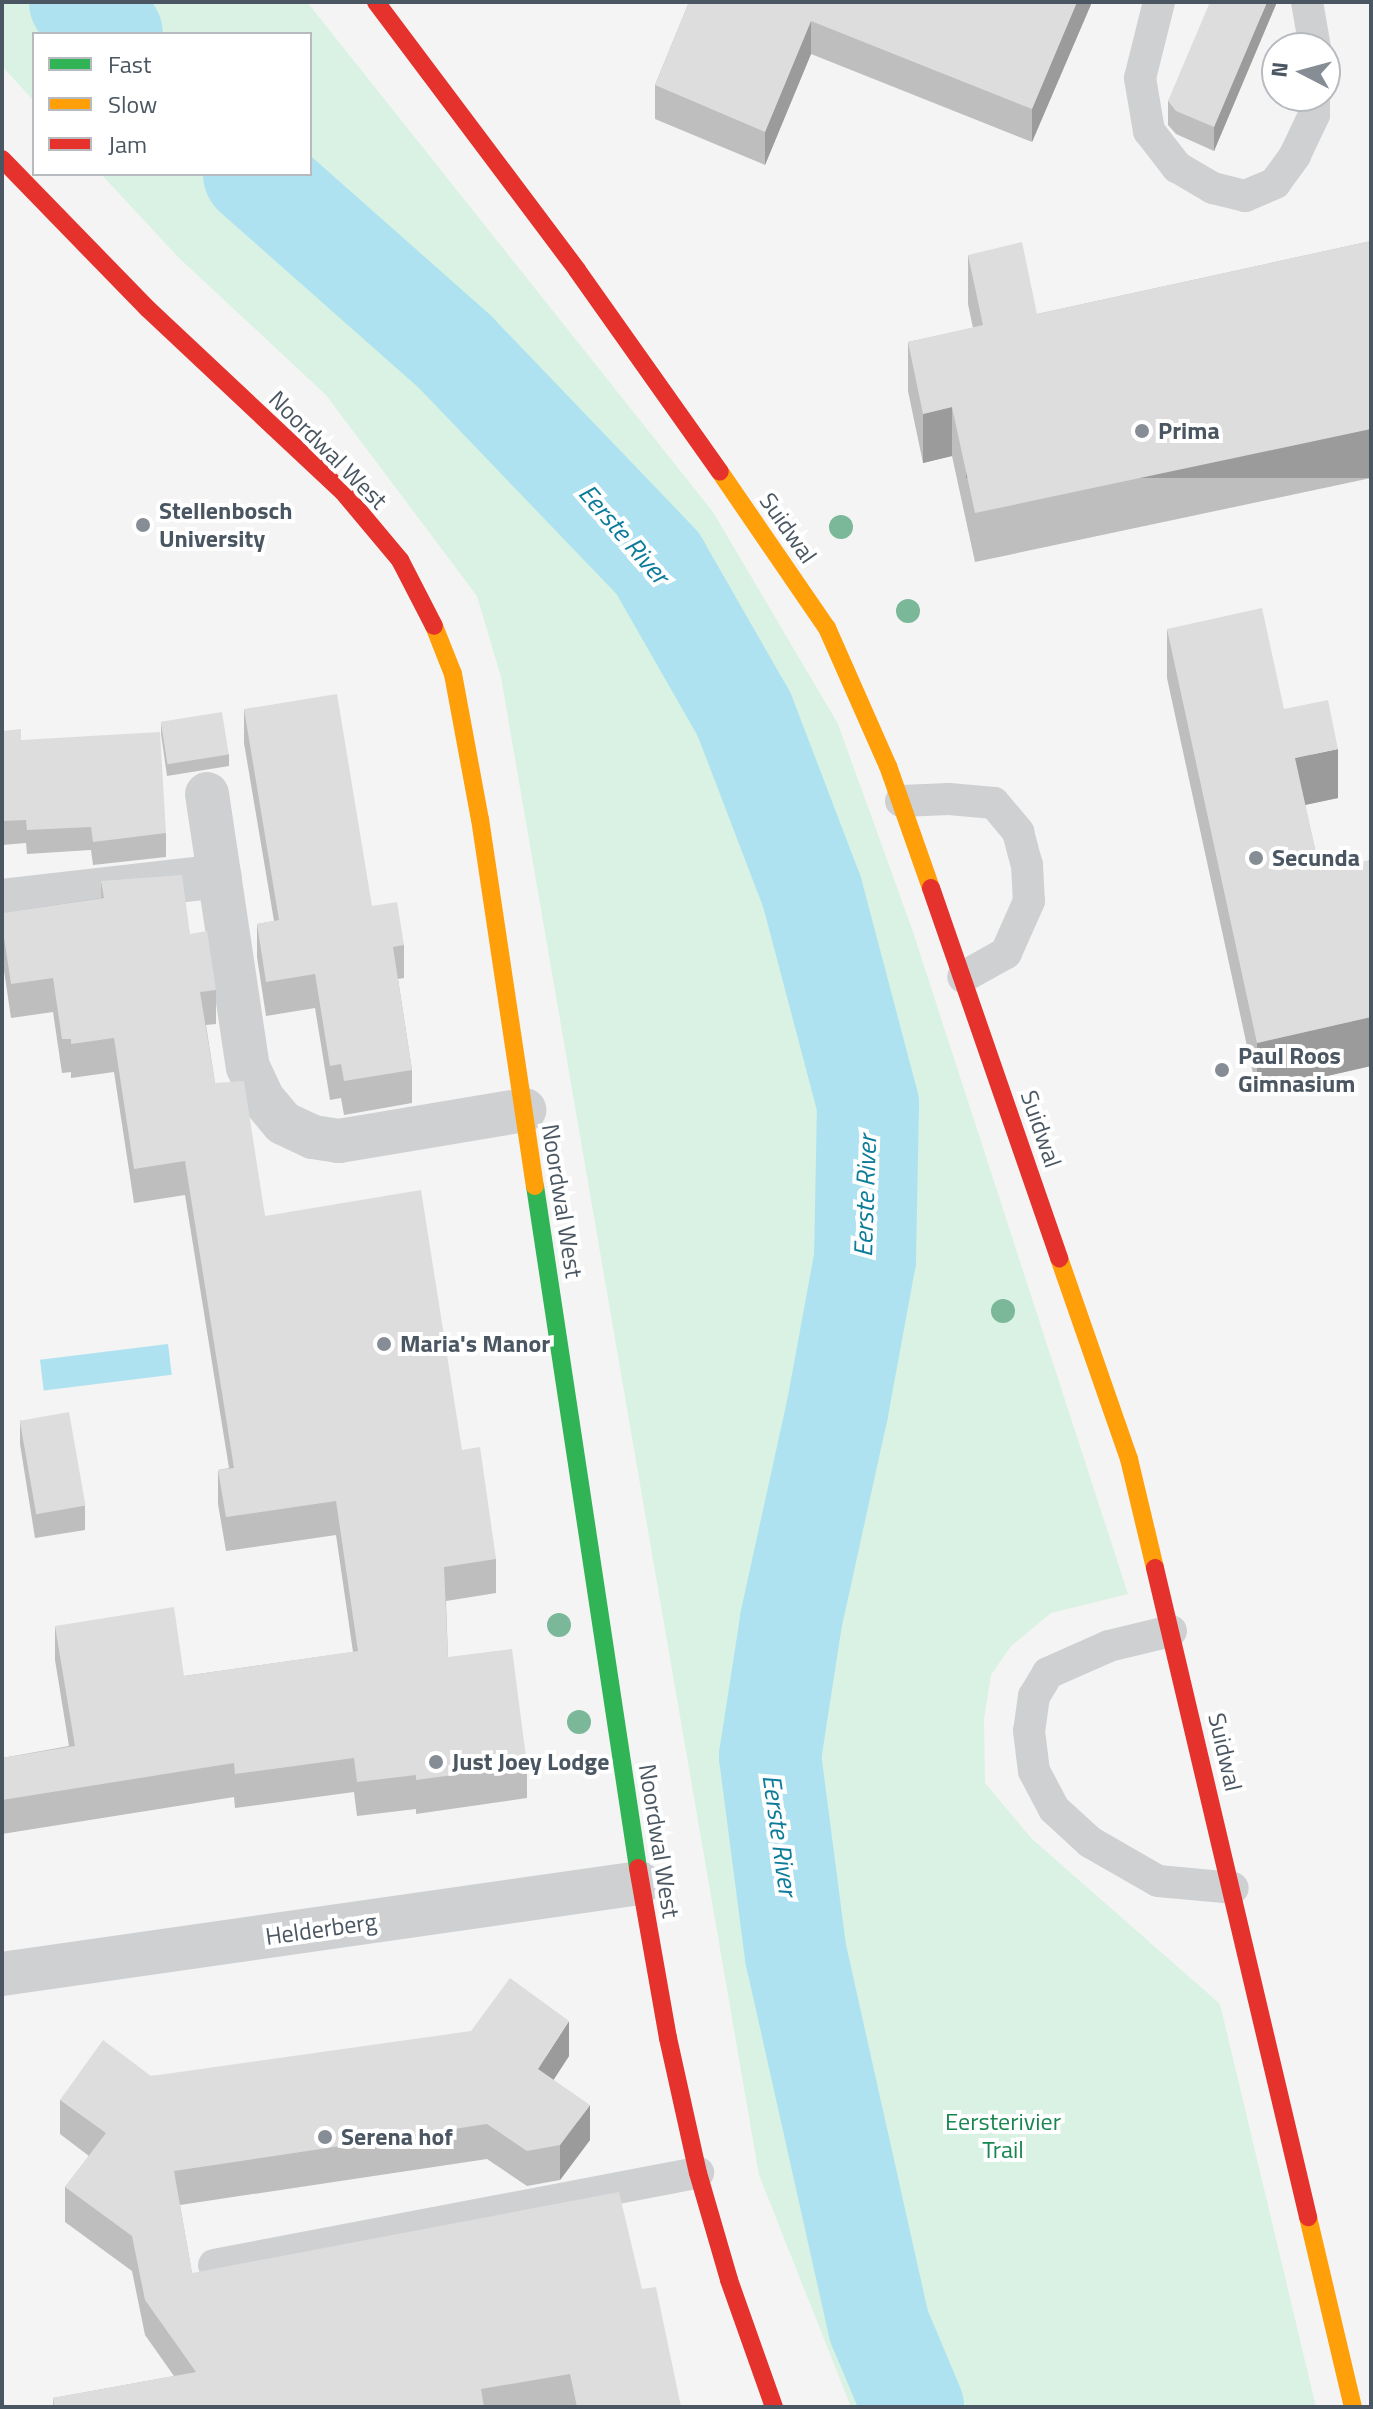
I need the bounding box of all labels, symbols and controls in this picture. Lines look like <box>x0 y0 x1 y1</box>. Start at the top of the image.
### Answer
legend <box>32 32 312 176</box>
north arrow <box>1261 32 1341 112</box>
text: Fast <box>108 46 151 82</box>
text: N <box>1261 60 1297 79</box>
text: Slow <box>108 86 157 122</box>
text: Jam <box>108 126 147 162</box>
street label: Noordwal West <box>263 385 393 515</box>
place label: Prima <box>1158 417 1220 445</box>
marker: Prima <box>1133 422 1151 440</box>
water label: Eerste River <box>572 478 676 590</box>
street label: Suidwal <box>753 487 823 569</box>
place label: Stellenbosch University <box>159 497 293 553</box>
marker: Stellenbosch University <box>134 516 152 534</box>
place label: Secunda <box>1272 844 1360 872</box>
marker: Secunda <box>1247 849 1265 867</box>
place label: Paul Roos Gimnasium <box>1238 1042 1355 1098</box>
marker: Paul Roos Gimnasium <box>1213 1061 1231 1079</box>
street label: Suidwal <box>1014 1087 1068 1171</box>
street label: Noordwal West <box>536 1122 588 1280</box>
water label: Eerste River <box>847 1135 883 1257</box>
place label: Maria's Manor <box>400 1330 550 1358</box>
marker: Maria's Manor <box>375 1335 393 1353</box>
street label: Suidwal <box>1202 1710 1248 1794</box>
place label: Just Joey Lodge <box>452 1748 609 1776</box>
marker: Just Joey Lodge <box>427 1753 445 1771</box>
street label: Noordwal West <box>633 1762 685 1920</box>
water label: Eerste River <box>756 1772 804 1898</box>
street label: Helderberg <box>264 1907 378 1951</box>
park label: Eersterivier Trail <box>945 2108 1061 2164</box>
place label: Serena hof <box>341 2123 453 2151</box>
marker: Serena hof <box>316 2128 334 2146</box>

